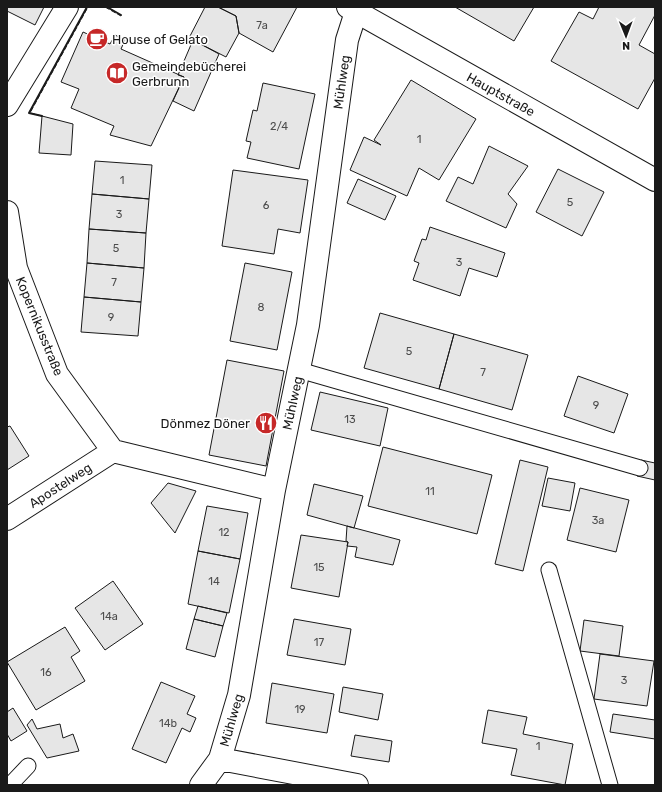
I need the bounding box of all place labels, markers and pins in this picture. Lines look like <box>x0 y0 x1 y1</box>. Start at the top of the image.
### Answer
cafe icon: House of Gelato <box>84 26 110 52</box>
place label: House of Gelato <box>112 32 208 47</box>
place label: Gemeindebücherei Gerbrunn <box>132 59 246 89</box>
library icon: Gemeindebücherei Gerbrunn <box>104 60 130 86</box>
restaurant icon: Dönmez Döner <box>253 410 279 436</box>
place label: Dönmez Döner <box>161 416 250 431</box>

